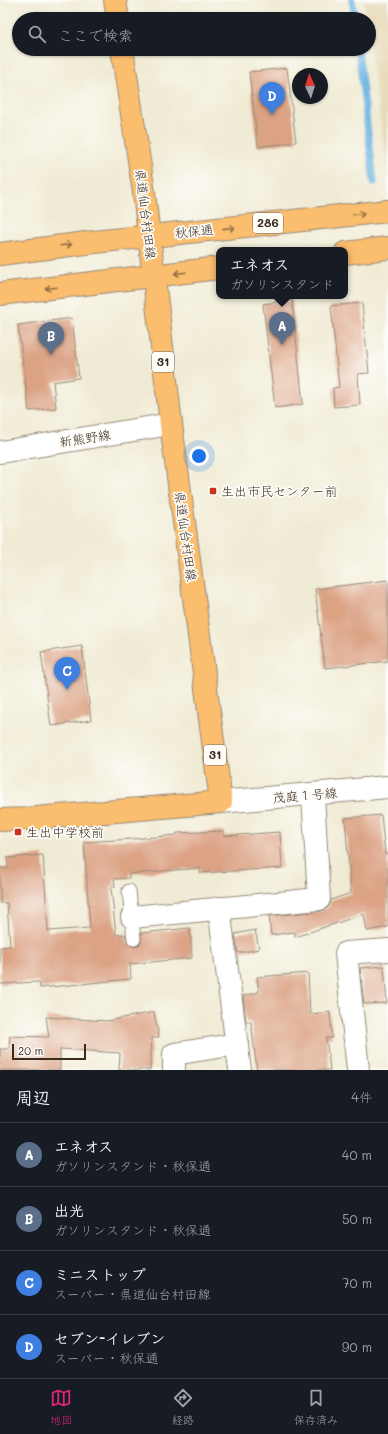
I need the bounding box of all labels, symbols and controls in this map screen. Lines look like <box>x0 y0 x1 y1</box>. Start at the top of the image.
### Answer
search box <box>12 12 376 56</box>
icon: search <box>26 23 48 45</box>
text: ここで検索 <box>58 25 133 45</box>
north arrow <box>292 68 328 104</box>
pin: D <box>259 82 285 115</box>
street label: 県道仙台村田線 <box>133 168 161 261</box>
one-way arrow <box>352 210 365 218</box>
road number: 286 <box>253 213 283 233</box>
street label: 秋保通 <box>174 220 214 241</box>
one-way arrow <box>222 224 235 231</box>
one-way arrow <box>59 242 72 249</box>
popup <box>216 247 348 299</box>
text: エネオス <box>230 254 289 274</box>
one-way arrow <box>174 269 187 277</box>
text: ガソリンスタンド <box>230 275 334 292</box>
one-way arrow <box>45 284 58 292</box>
pin: A <box>269 312 295 345</box>
pin: B <box>38 322 64 355</box>
road number: 31 <box>152 352 174 372</box>
street label: 新熊野線 <box>58 425 113 450</box>
your location <box>189 446 209 466</box>
place label: 生出市民センター前 <box>221 482 337 499</box>
marker: 生出市民センター前 <box>208 486 218 496</box>
street label: 県道仙台村田線 <box>172 490 201 583</box>
pin: C <box>54 657 80 690</box>
road number: 31 <box>204 745 226 765</box>
street label: 茂庭１号線 <box>272 783 339 806</box>
place label: 生出中学校前 <box>26 823 104 840</box>
marker: 生出中学校前 <box>13 827 23 837</box>
scale bar <box>12 1042 86 1061</box>
text: 20 m <box>18 1043 43 1058</box>
text: 周辺 <box>16 1086 50 1108</box>
text: 4件 <box>351 1088 372 1105</box>
text: エネオス <box>54 1136 113 1156</box>
text: A <box>24 1146 34 1163</box>
text: 40 m <box>342 1146 372 1163</box>
text: ガソリンスタンド · 秋保通 <box>54 1157 211 1174</box>
text: 出光 <box>54 1200 84 1220</box>
text: B <box>25 1210 33 1227</box>
text: 50 m <box>342 1210 372 1227</box>
text: ガソリンスタンド · 秋保通 <box>54 1221 211 1238</box>
text: ミニストップ <box>54 1264 146 1284</box>
text: C <box>24 1274 34 1291</box>
text: 70 m <box>342 1274 372 1291</box>
text: スーパー · 県道仙台村田線 <box>54 1285 210 1302</box>
text: セブン-イレブン <box>54 1328 165 1348</box>
text: D <box>24 1338 34 1355</box>
text: 90 m <box>342 1338 372 1355</box>
text: スーパー · 秋保通 <box>54 1349 158 1366</box>
tab: 地図 <box>50 1387 72 1427</box>
tab: 経路 <box>172 1387 194 1427</box>
tab: 保存済み <box>294 1387 338 1427</box>

